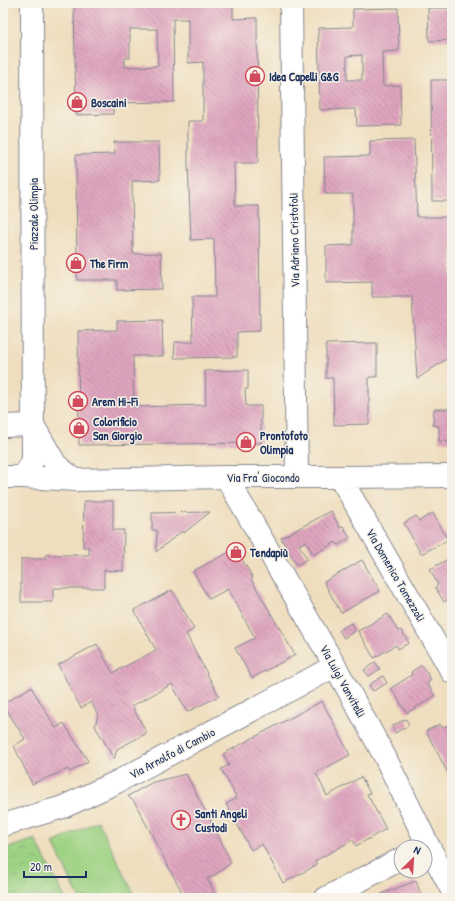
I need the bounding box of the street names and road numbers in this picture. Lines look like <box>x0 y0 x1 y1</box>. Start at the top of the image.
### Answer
street label: Piazzale Olimpia <box>25 178 42 250</box>
street label: Via Adriano Cristofoli <box>285 192 303 288</box>
street label: Via Fra' Giocondo <box>226 469 300 486</box>
street label: Via Domenico Tomezzoli <box>362 525 430 625</box>
street label: Via Luigi Vanvitelli <box>316 642 370 720</box>
street label: Via Arnolfo di Cambio <box>126 723 218 783</box>

